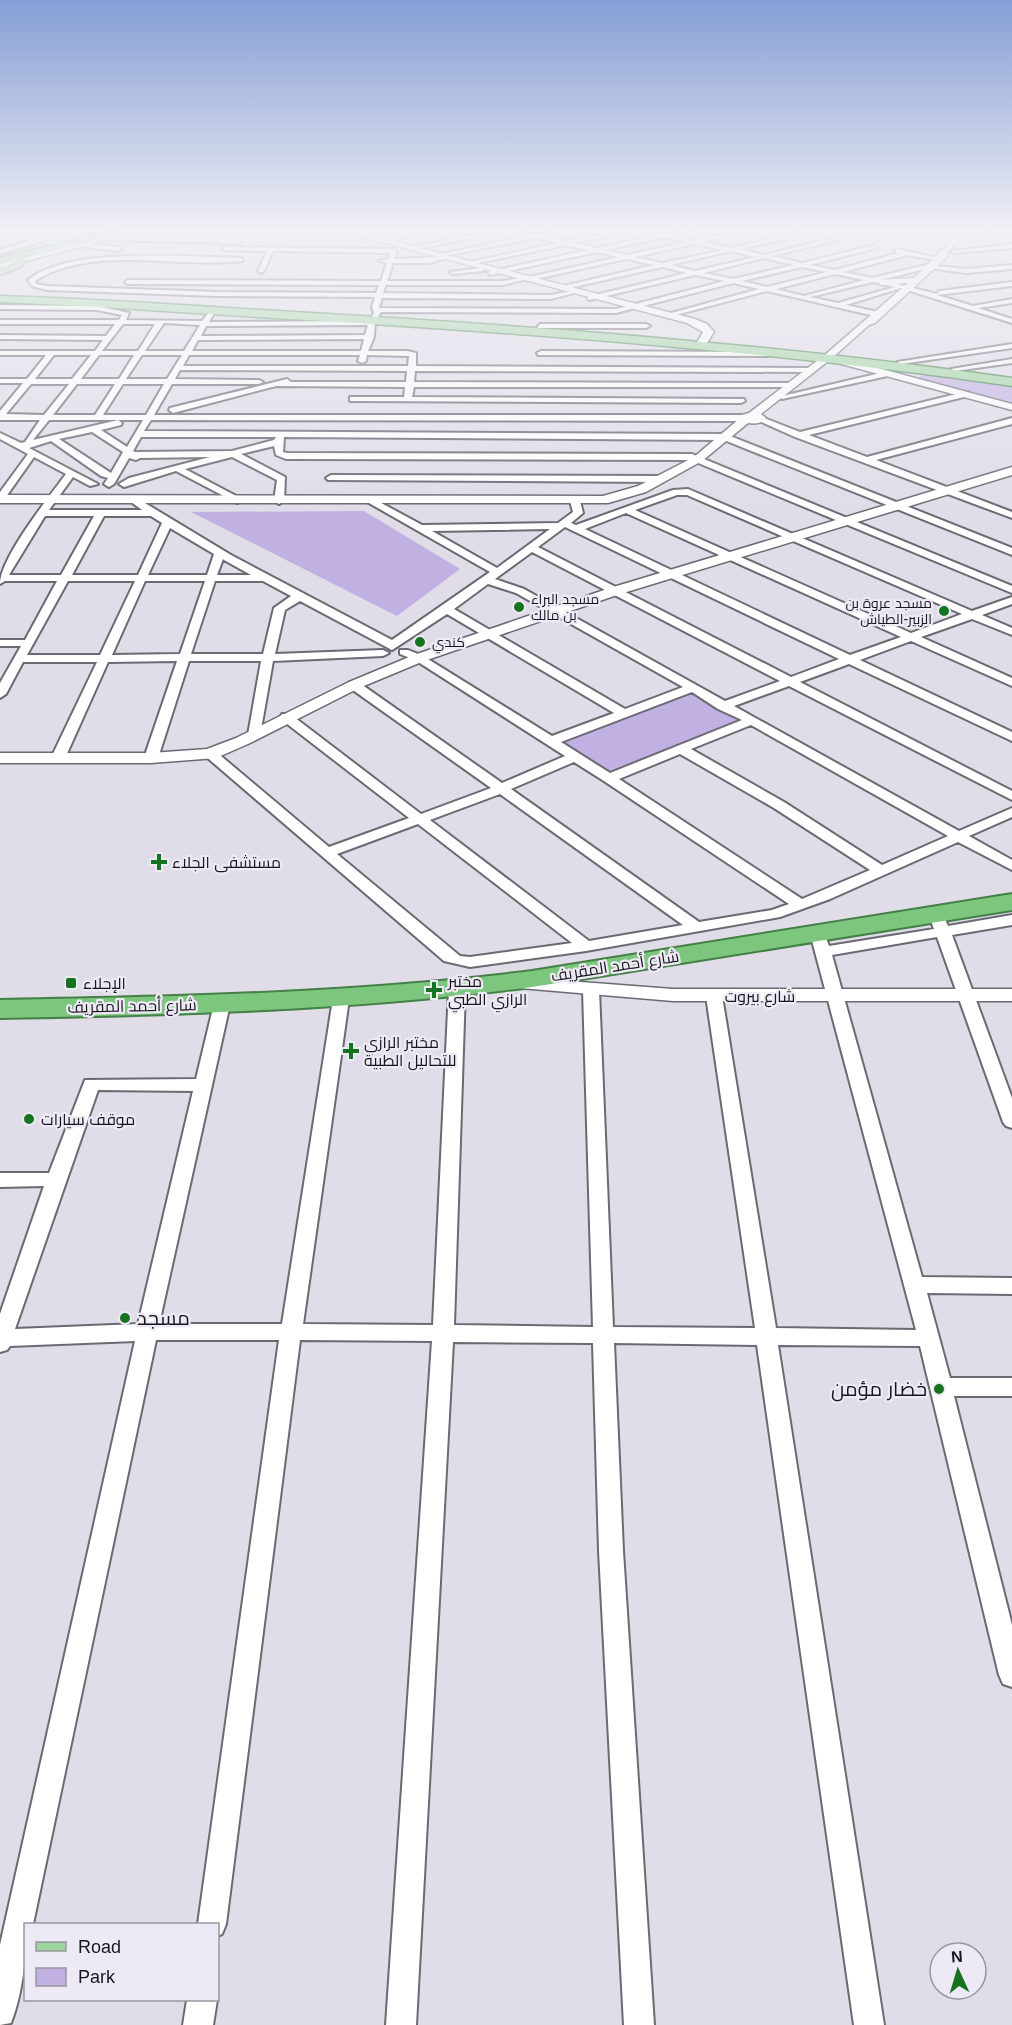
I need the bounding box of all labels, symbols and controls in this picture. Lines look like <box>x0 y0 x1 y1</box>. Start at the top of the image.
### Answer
place label: مسجد البراء بن مالك <box>531 591 599 623</box>
place label: مسجد عروة بن الزبير-الطياش <box>845 595 932 627</box>
marker: مسجد البراء بن مالك <box>512 600 526 614</box>
marker: مسجد عروة بن الزبير-الطياش <box>937 604 951 618</box>
place label: كندي <box>432 634 465 654</box>
marker: كندي <box>413 635 427 649</box>
marker: مستشفى الجلاء <box>150 853 168 871</box>
place label: مستشفى الجلاء <box>172 854 281 873</box>
street label: شارع أحمد المقريف <box>550 946 681 987</box>
place label: مختبر الرازي الطبي <box>447 973 527 1013</box>
place label: الإجلاء <box>83 975 126 993</box>
marker: الإجلاء <box>64 976 78 990</box>
marker: مختبر الرازي الطبي <box>425 981 443 999</box>
street label: شارع بيروت <box>725 988 795 1008</box>
street label: شارع أحمد المقريف <box>67 995 197 1019</box>
place label: مختبر الرازي للتحاليل الطبية <box>364 1034 456 1071</box>
marker: مختبر الرازي للتحاليل الطبية <box>342 1042 360 1060</box>
place label: موقف سيارات <box>41 1111 135 1129</box>
marker: موقف سيارات <box>22 1112 36 1126</box>
place label: مسجد <box>137 1307 190 1329</box>
marker: مسجد <box>118 1311 132 1325</box>
place label: خضار مؤمن <box>831 1378 927 1402</box>
marker: خضار مؤمن <box>932 1382 946 1396</box>
legend <box>24 1923 219 2001</box>
text: Road <box>78 1937 121 1957</box>
north arrow <box>928 1941 988 2001</box>
text: N <box>951 1948 963 1965</box>
text: Park <box>78 1967 116 1987</box>

